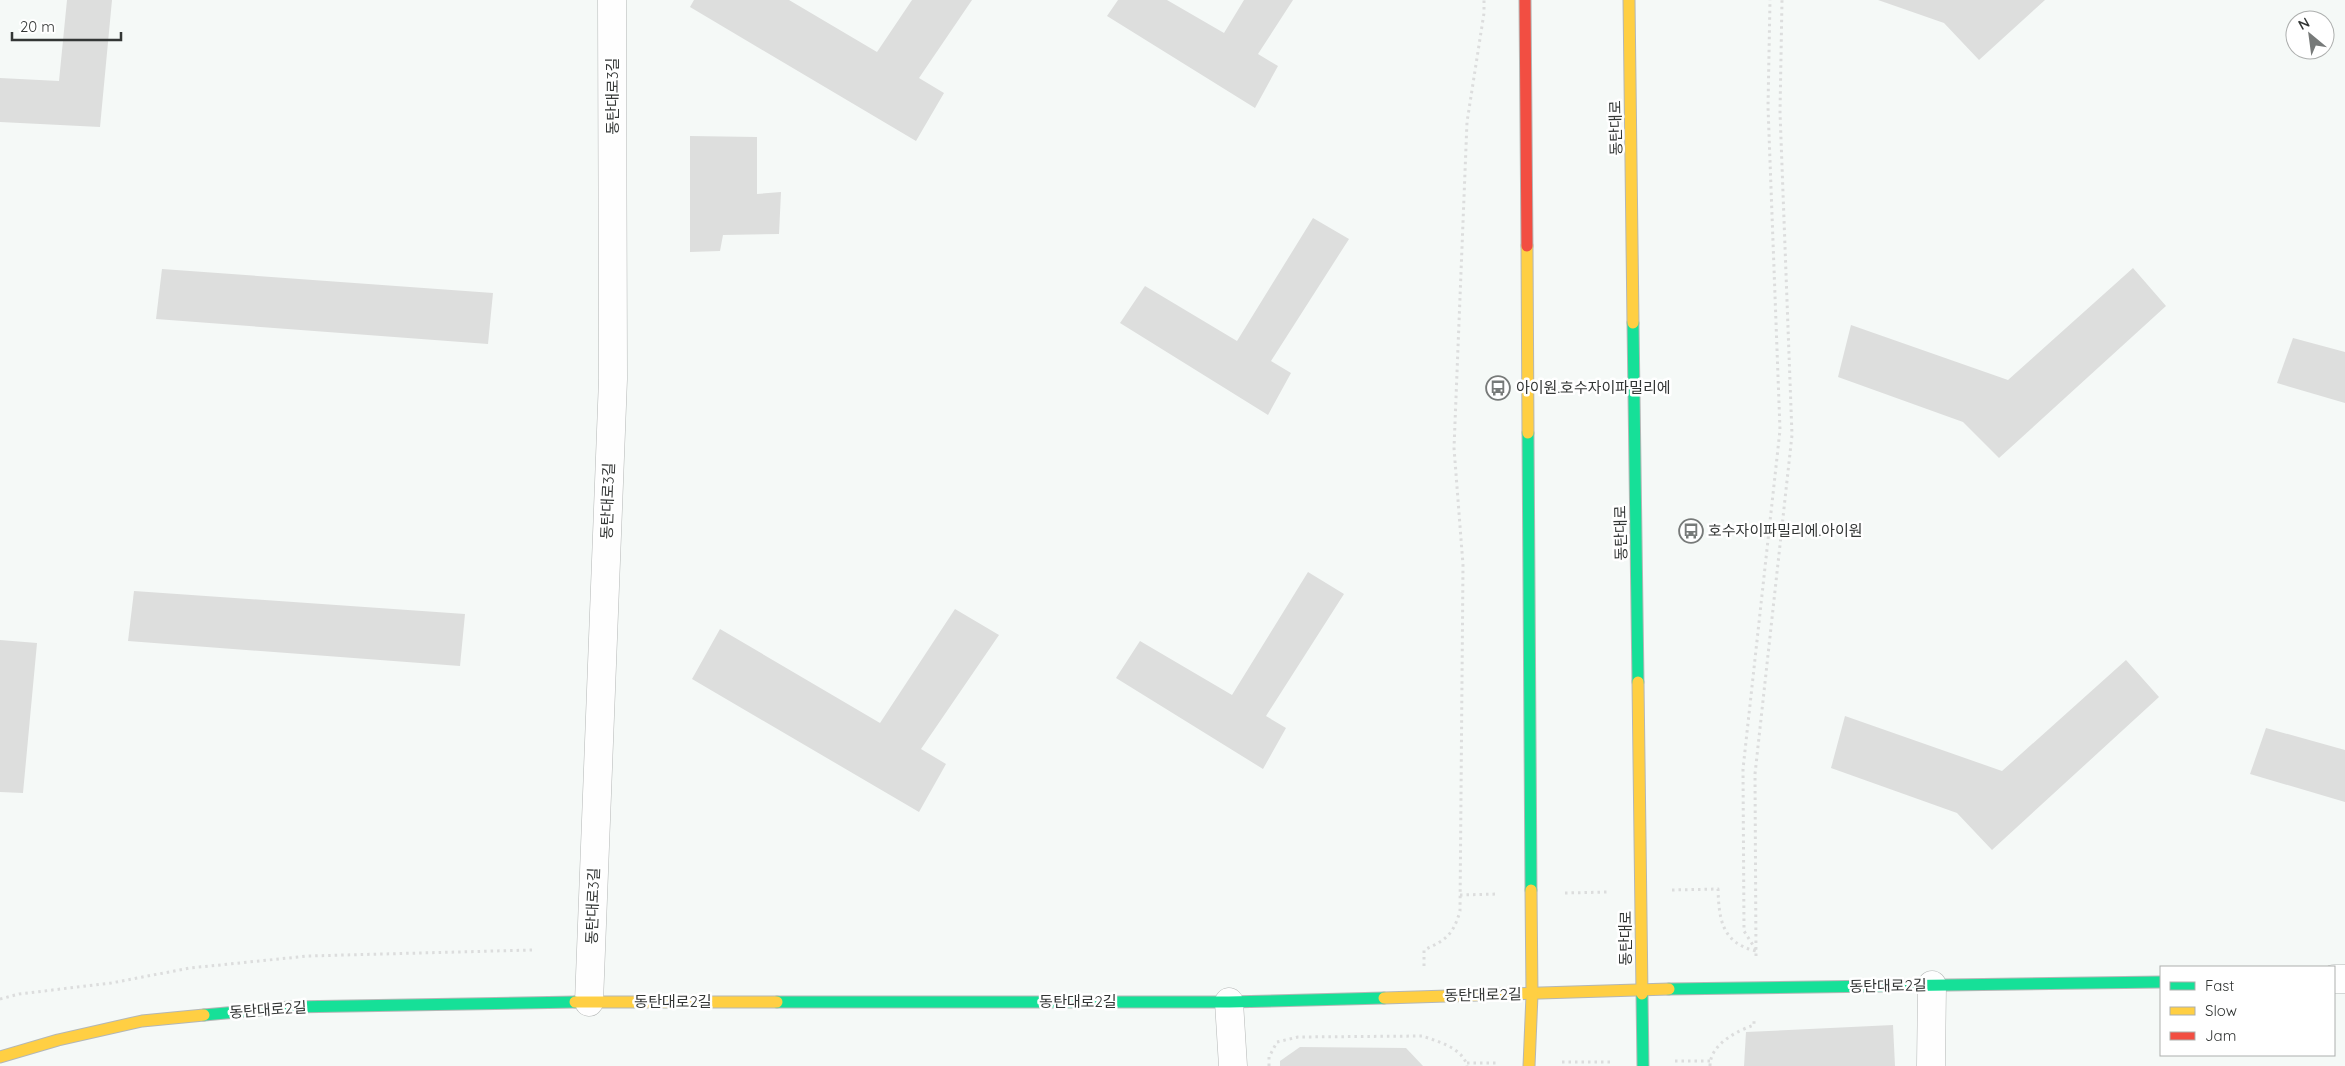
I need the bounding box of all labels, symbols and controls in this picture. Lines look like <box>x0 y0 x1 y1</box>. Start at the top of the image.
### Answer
scale bar <box>12 10 121 42</box>
north arrow <box>2285 10 2335 60</box>
text: N <box>2295 13 2313 34</box>
text: 20 m <box>20 17 55 36</box>
street label: 동탄대로3길 <box>603 58 622 134</box>
street label: 동탄대로 <box>1606 100 1625 156</box>
bus stop icon: 아이원.호수자이파밀리에 <box>1485 375 1511 401</box>
place label: 아이원.호수자이파밀리에 <box>1516 378 1671 397</box>
street label: 동탄대로3길 <box>597 462 618 540</box>
street label: 동탄대로 <box>1611 505 1630 561</box>
bus stop icon: 호수자이파밀리에.아이원 <box>1678 518 1704 544</box>
place label: 호수자이파밀리에.아이원 <box>1708 521 1863 540</box>
street label: 동탄대로3길 <box>582 867 603 945</box>
street label: 동탄대로 <box>1616 910 1635 966</box>
legend <box>2160 966 2335 1056</box>
street label: 동탄대로2길 <box>1849 975 1927 996</box>
text: Fast <box>2205 976 2234 995</box>
street label: 동탄대로2길 <box>1444 984 1522 1005</box>
street label: 동탄대로2길 <box>634 992 712 1011</box>
street label: 동탄대로2길 <box>1039 992 1117 1011</box>
street label: 동탄대로2길 <box>229 997 307 1022</box>
text: Slow <box>2205 1001 2237 1020</box>
text: Jam <box>2205 1026 2236 1045</box>

